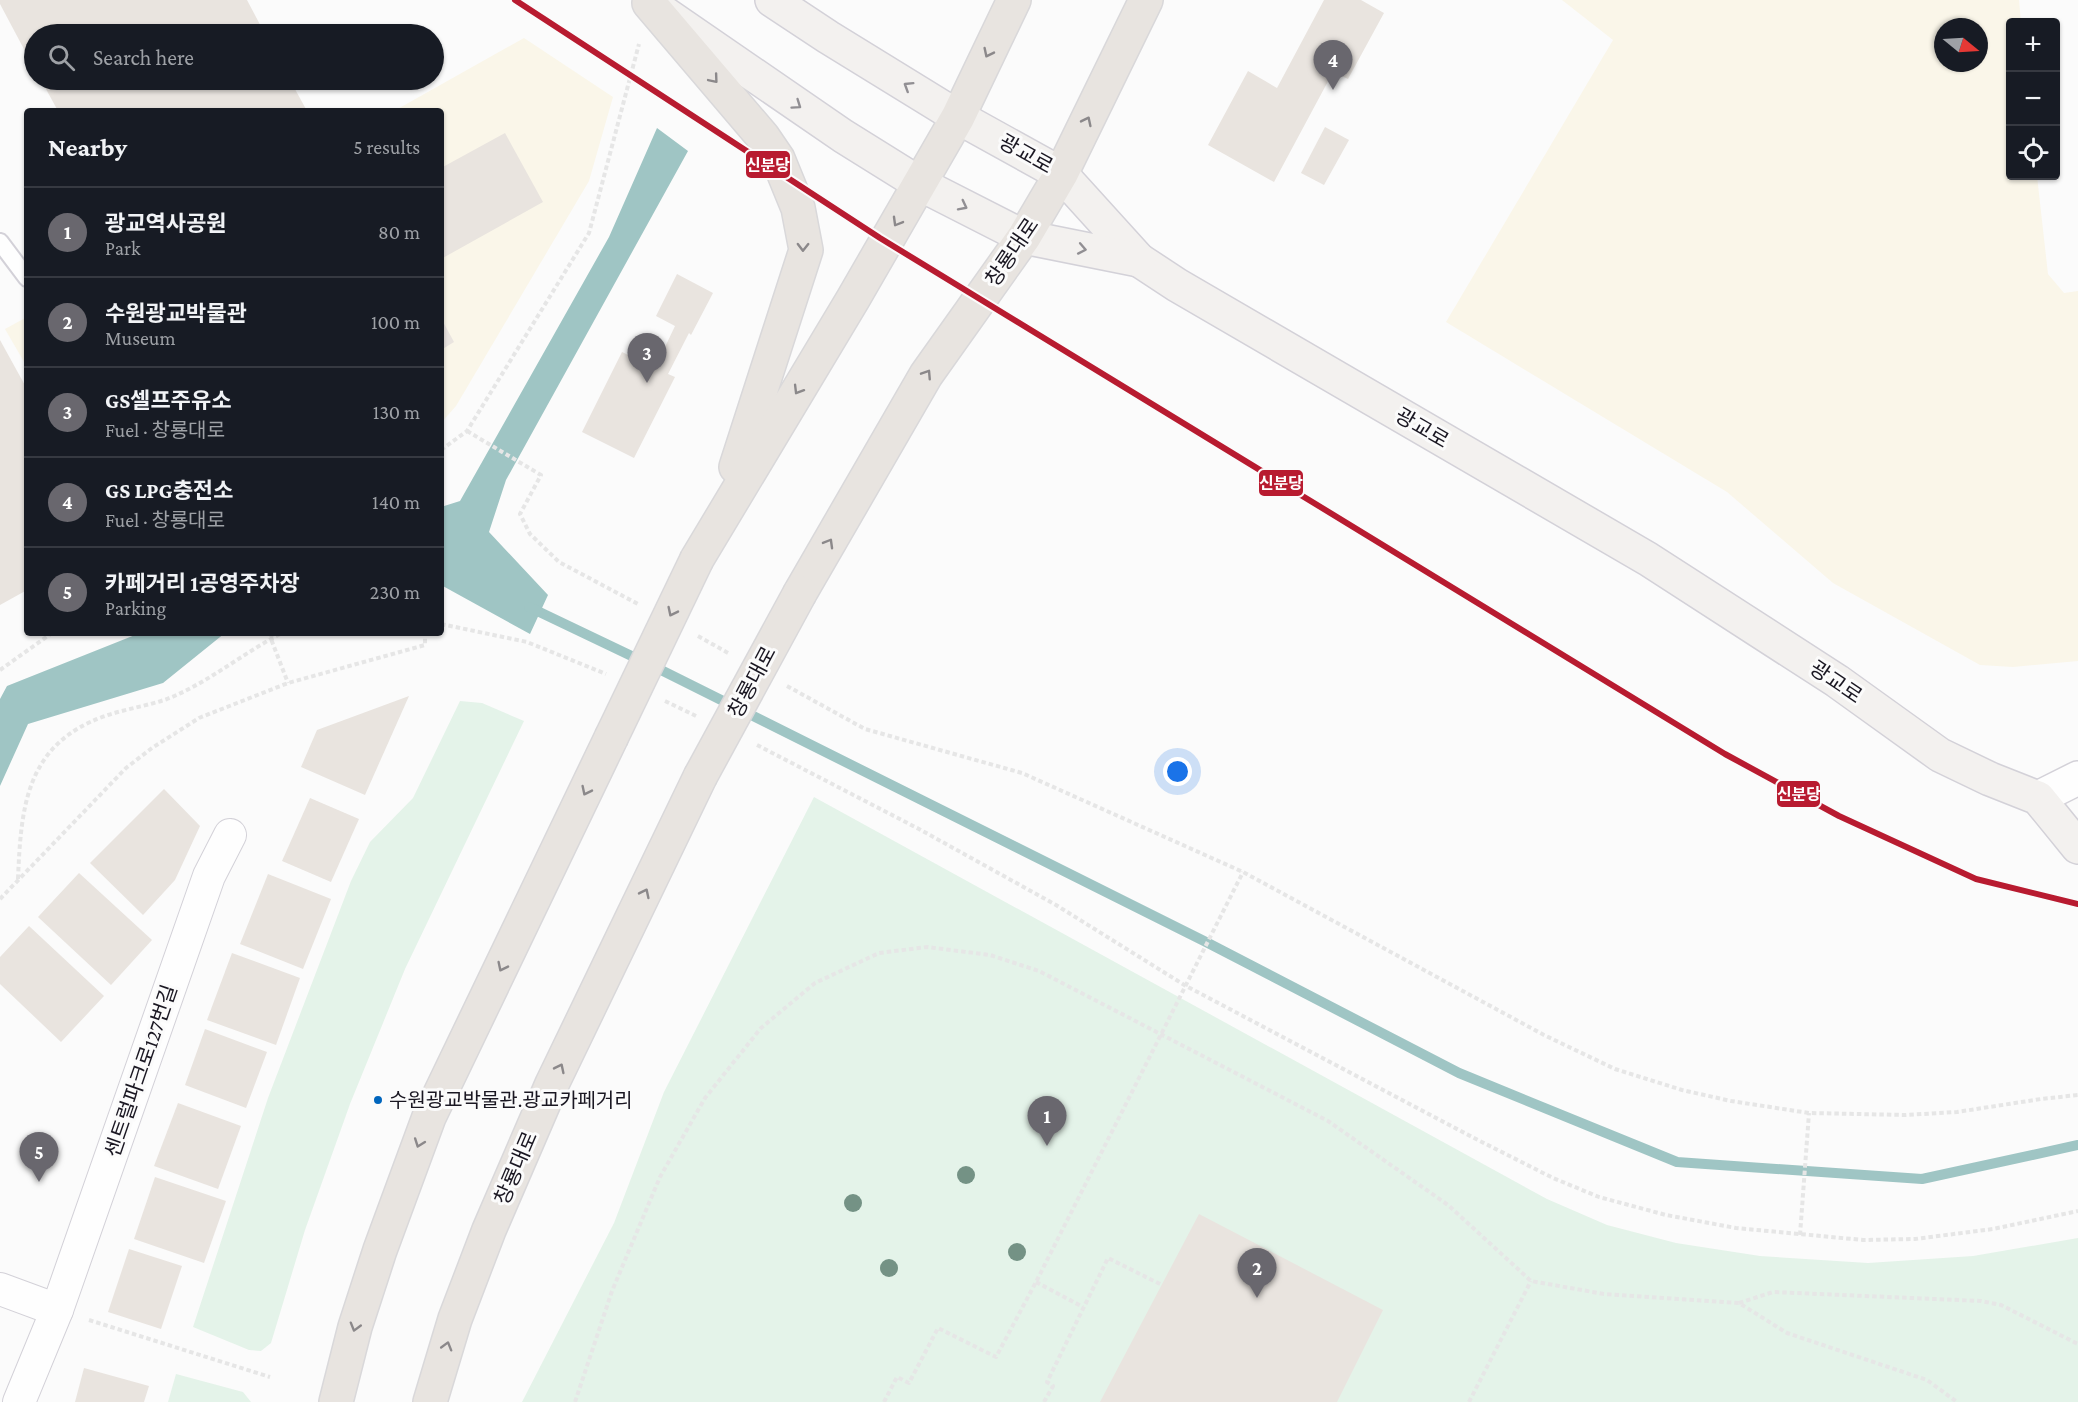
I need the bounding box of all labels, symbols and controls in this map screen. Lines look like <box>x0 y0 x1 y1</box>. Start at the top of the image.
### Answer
north arrow <box>1934 18 1988 72</box>
map controls <box>2006 18 2060 180</box>
button: + <box>2006 18 2060 72</box>
search box <box>24 24 444 90</box>
pin: 4 <box>1314 40 1352 90</box>
icon: search <box>45 41 78 74</box>
text: Search here <box>93 45 194 70</box>
one-way arrow <box>984 46 996 57</box>
one-way arrow <box>707 72 718 83</box>
button: − <box>2006 72 2060 126</box>
one-way arrow <box>904 81 914 93</box>
one-way arrow <box>790 98 801 109</box>
one-way arrow <box>1080 117 1091 128</box>
button: locate <box>2006 126 2060 180</box>
street label: 광교로 <box>995 129 1057 179</box>
text: Nearby <box>48 133 127 162</box>
text: 5 results <box>353 136 420 158</box>
line badge: 신분당 <box>745 150 791 179</box>
text: 신분당 <box>746 157 790 174</box>
one-way arrow <box>957 199 968 210</box>
text: 광교역사공원 <box>105 211 226 236</box>
street label: 창룡대로 <box>980 213 1044 291</box>
one-way arrow <box>893 216 905 226</box>
text: 1 <box>64 221 71 243</box>
text: 80 m <box>378 221 420 243</box>
text: Park <box>105 237 141 259</box>
one-way arrow <box>1076 242 1086 255</box>
one-way arrow <box>797 243 809 252</box>
text: 수원광교박물관 <box>105 301 247 326</box>
text: 2 <box>62 311 73 333</box>
text: 100 m <box>371 311 420 333</box>
text: Museum <box>105 327 176 349</box>
pin: 3 <box>628 334 666 383</box>
one-way arrow <box>919 370 931 380</box>
one-way arrow <box>794 384 805 394</box>
text: GS셀프주유소 <box>105 388 231 413</box>
text: 3 <box>63 401 72 423</box>
text: 130 m <box>373 401 420 423</box>
street label: 광교로 <box>1391 403 1453 453</box>
text: Fuel · 창룡대로 <box>105 419 225 441</box>
line badge: 신분당 <box>1258 469 1304 497</box>
text: 신분당 <box>1259 475 1303 492</box>
text: GS LPG충전소 <box>105 478 233 503</box>
text: 4 <box>62 491 73 513</box>
text: 140 m <box>372 491 420 513</box>
text: Fuel · 창룡대로 <box>105 509 225 531</box>
one-way arrow <box>822 539 833 549</box>
text: 카페거리 1공영주차장 <box>105 571 300 596</box>
text: 5 <box>63 581 72 603</box>
text: 230 m <box>370 581 420 603</box>
text: Parking <box>105 597 166 619</box>
one-way arrow <box>668 605 680 616</box>
street label: 창룡대로 <box>723 642 781 722</box>
street label: 광교로 <box>1805 656 1867 708</box>
your location <box>1163 757 1192 786</box>
line badge: 신분당 <box>1776 780 1821 808</box>
one-way arrow <box>582 784 594 795</box>
text: 신분당 <box>1777 786 1821 803</box>
one-way arrow <box>637 888 649 899</box>
one-way arrow <box>498 960 509 971</box>
street label: 센트럴파크로127번길 <box>100 982 182 1160</box>
one-way arrow <box>552 1064 564 1075</box>
place label: 수원광교박물관.광교카페거리 <box>389 1089 633 1111</box>
marker: 수원광교박물관.광교카페거리 <box>372 1094 384 1106</box>
pin: 1 <box>1028 1096 1066 1146</box>
street label: 창룡대로 <box>490 1128 542 1208</box>
pin: 5 <box>20 1132 58 1182</box>
one-way arrow <box>414 1137 427 1148</box>
pin: 2 <box>1238 1248 1276 1298</box>
one-way arrow <box>350 1321 362 1332</box>
one-way arrow <box>440 1341 452 1352</box>

